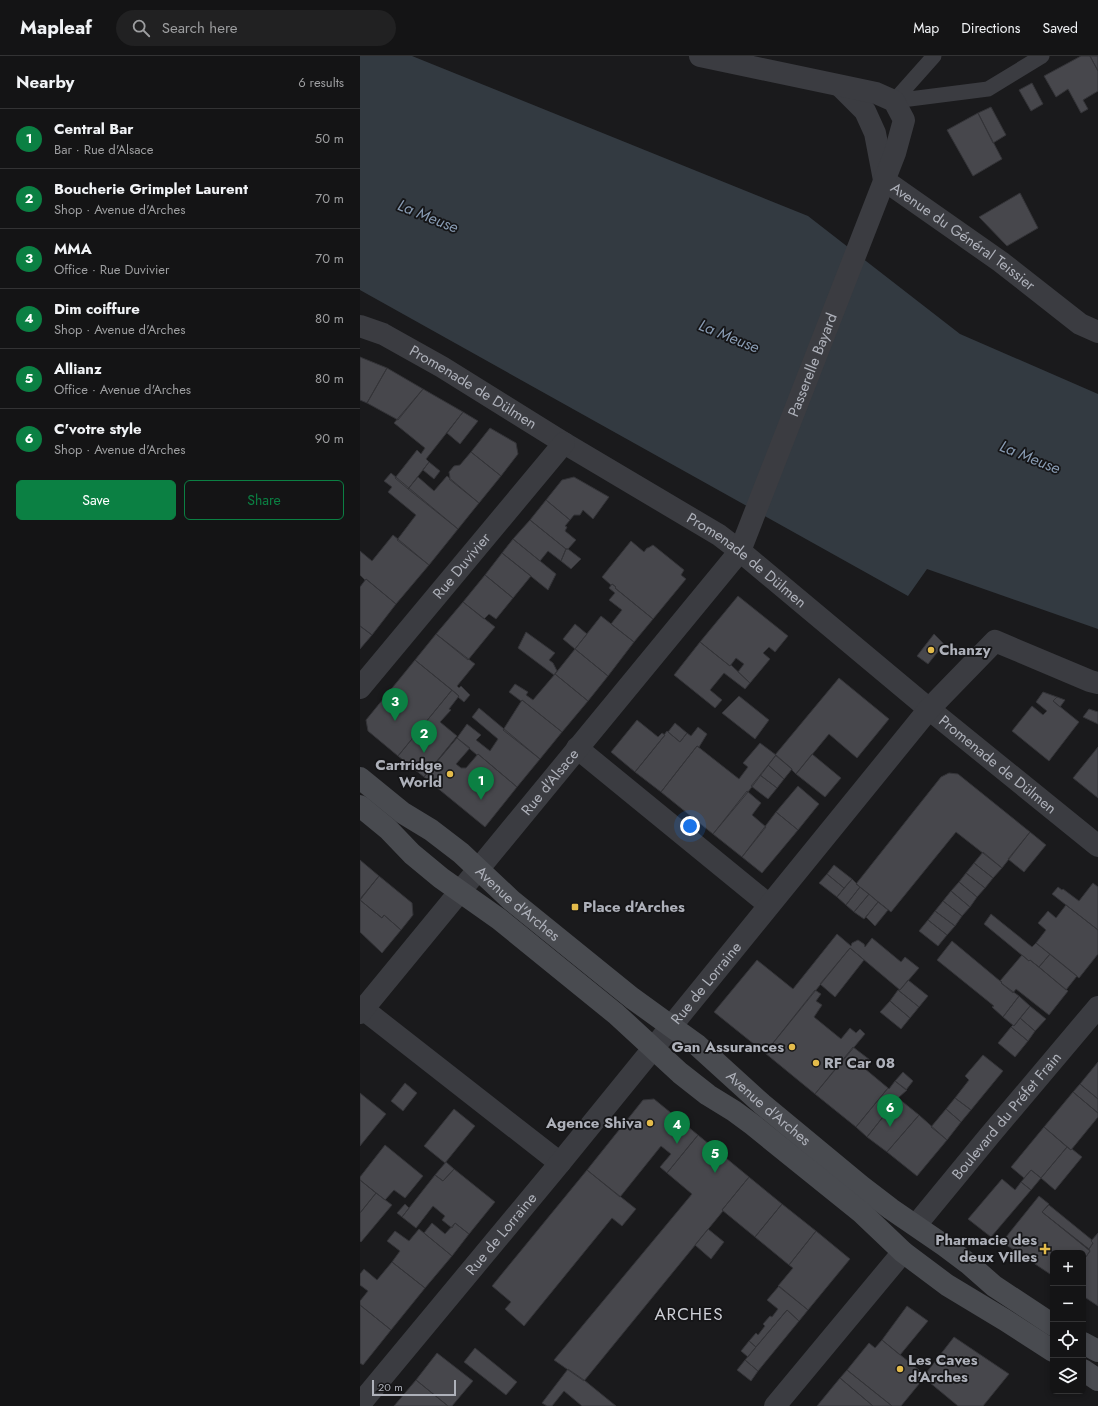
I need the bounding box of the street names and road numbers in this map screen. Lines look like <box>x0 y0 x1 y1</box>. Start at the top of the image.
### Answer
street label: Avenue du Général Teissier <box>886 177 1041 296</box>
street label: Passerelle Bayard <box>782 310 843 420</box>
street label: Promenade de Dülmen <box>405 340 541 435</box>
street label: Promenade de Dülmen <box>682 507 811 613</box>
street label: Rue Duvivier <box>428 527 497 604</box>
street label: Promenade de Dülmen <box>934 710 1061 819</box>
street label: Rue d'Alsace <box>516 744 584 820</box>
street label: Avenue d'Arches <box>470 861 565 946</box>
street label: Rue de Lorraine <box>666 937 747 1029</box>
street label: Boulevard du Préfet Frain <box>947 1047 1067 1184</box>
street label: Avenue d'Arches <box>721 1066 816 1151</box>
street label: Rue de Lorraine <box>460 1188 542 1280</box>

